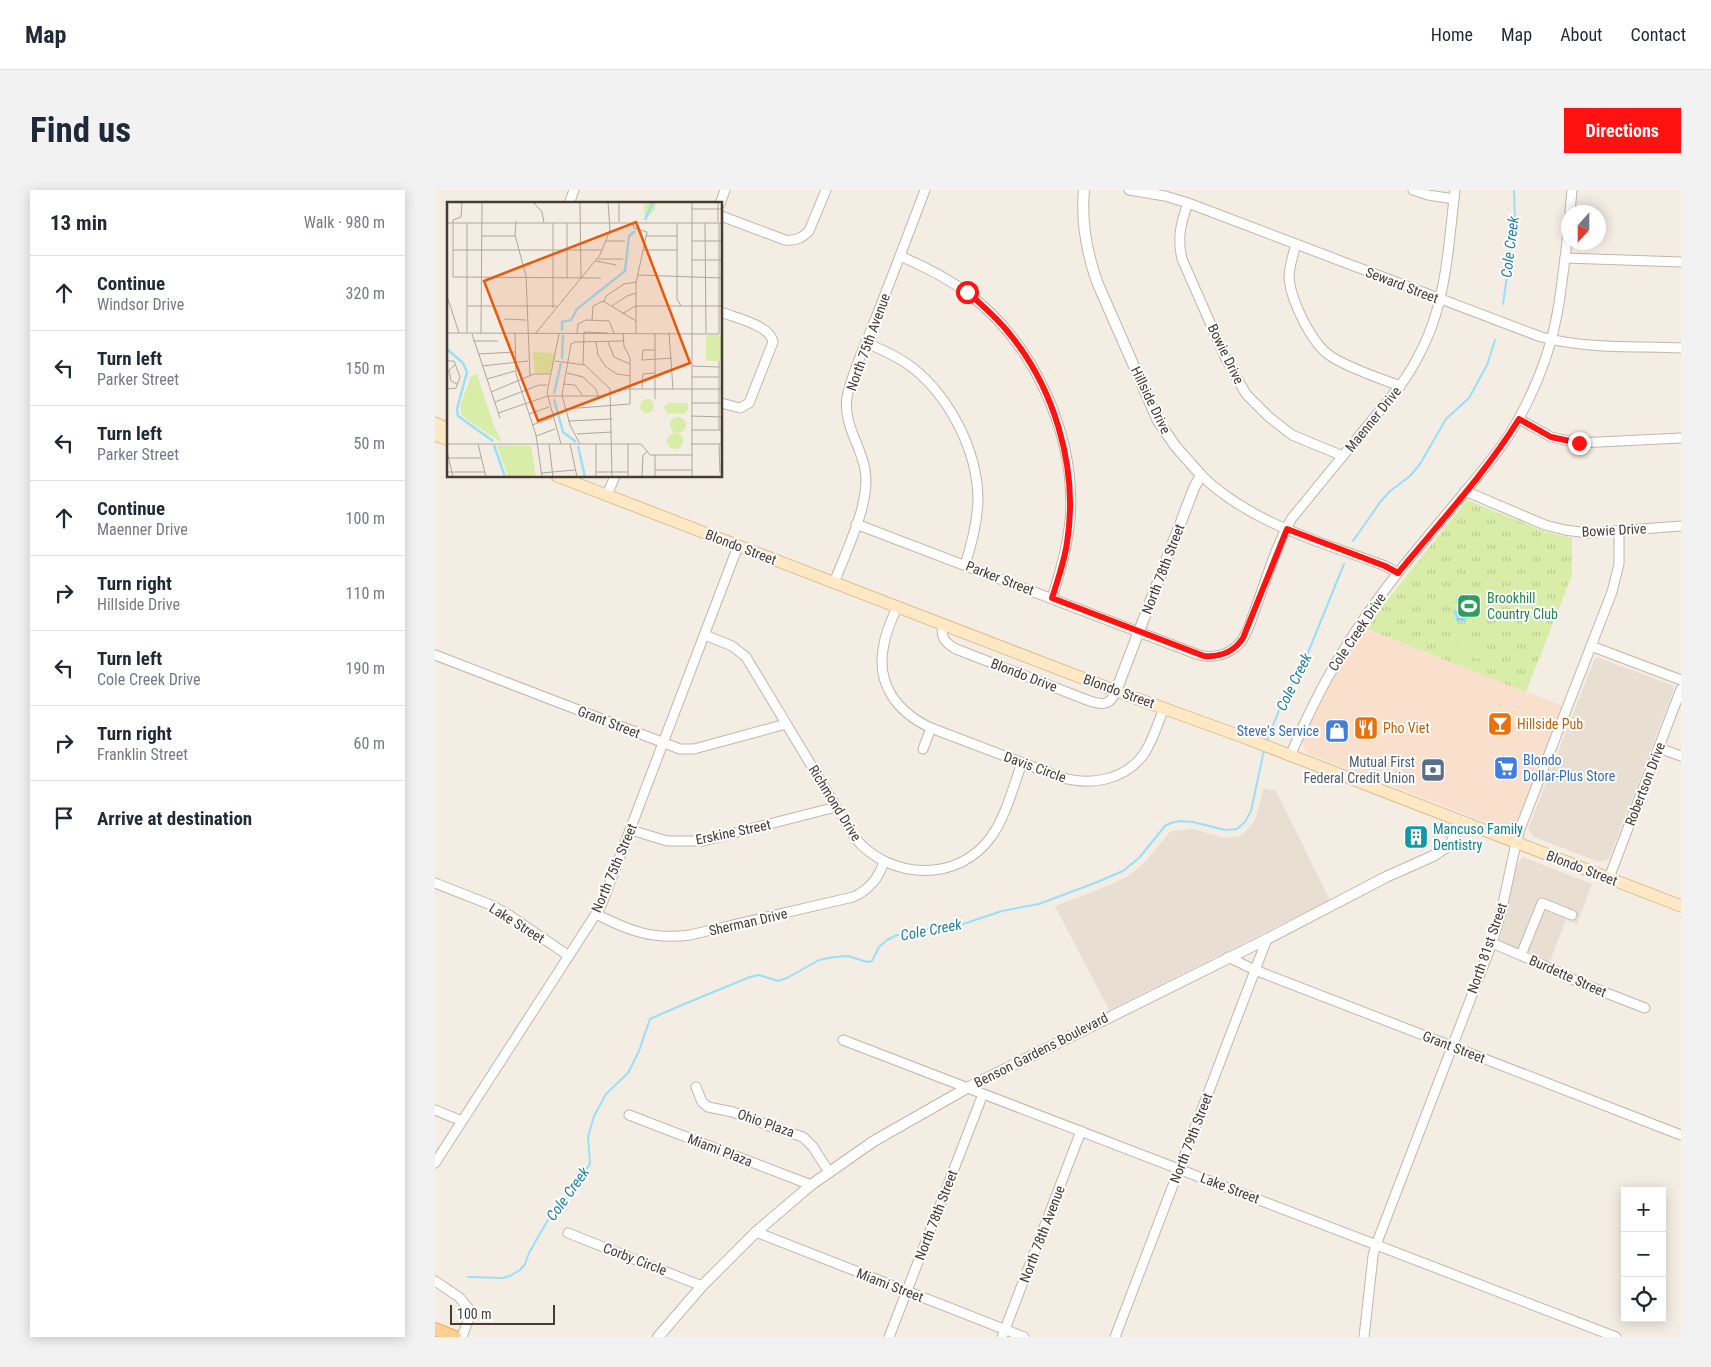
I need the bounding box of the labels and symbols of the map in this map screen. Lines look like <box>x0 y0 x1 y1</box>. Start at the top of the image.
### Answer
inset map <box>447 202 723 478</box>
north arrow <box>1561 205 1606 250</box>
water label: Cole Creek <box>1497 215 1523 279</box>
street label: Seward Street <box>1363 264 1441 306</box>
route start <box>956 281 979 304</box>
street label: North 75th Avenue <box>843 291 893 393</box>
street label: Bowie Drive <box>1205 321 1248 387</box>
street label: Hillside Drive <box>1128 364 1174 437</box>
street label: Maenner Drive <box>1342 383 1404 455</box>
route end <box>1568 432 1591 455</box>
street label: Bowie Drive <box>1581 520 1647 540</box>
street label: North 78th Street <box>1138 522 1188 616</box>
street label: Blondo Street <box>703 526 779 568</box>
street label: Parker Street <box>964 558 1036 598</box>
street label: Cole Creek Drive <box>1325 590 1389 674</box>
place label: Brookhill Country Club <box>1487 590 1558 622</box>
sports icon: Brookhill Country Club <box>1456 593 1482 619</box>
water label: Cole Creek <box>1272 650 1316 714</box>
street label: Blondo Drive <box>989 655 1060 695</box>
street label: Blondo Street <box>1081 671 1157 711</box>
street label: Grant Street <box>575 703 643 741</box>
bar icon: Hillside Pub <box>1487 711 1513 737</box>
restaurant icon: Pho Viet <box>1353 715 1379 741</box>
place label: Hillside Pub <box>1517 716 1583 732</box>
shop icon: Steve's Service <box>1324 718 1350 744</box>
place label: Pho Viet <box>1383 720 1430 736</box>
place label: Steve's Service <box>1237 723 1319 739</box>
street label: Robertson Drive <box>1622 740 1668 828</box>
street label: Davis Circle <box>1002 748 1069 786</box>
place label: Blondo Dollar-Plus Store <box>1523 752 1616 784</box>
place label: Mutual First Federal Credit Union <box>1303 754 1415 786</box>
supermarket icon: Blondo Dollar-Plus Store <box>1493 755 1519 781</box>
bank icon: Mutual First Federal Credit Union <box>1420 757 1446 783</box>
street label: Richmond Drive <box>805 762 865 844</box>
street label: Erskine Street <box>694 816 772 848</box>
street label: North 75th Street <box>588 821 640 915</box>
place label: Mancuso Family Dentistry <box>1433 821 1523 853</box>
building icon: Mancuso Family Dentistry <box>1403 824 1429 850</box>
street label: Blondo Street <box>1544 847 1620 889</box>
street label: Lake Street <box>486 900 548 946</box>
street label: North 81st Street <box>1464 901 1510 995</box>
street label: Sherman Drive <box>707 905 789 939</box>
water label: Cole Creek <box>899 915 964 945</box>
street label: Burdette Street <box>1527 952 1609 1000</box>
street label: Benson Gardens Boulevard <box>971 1009 1111 1091</box>
street label: Grant Street <box>1420 1028 1488 1066</box>
street label: North 79th Street <box>1166 1091 1216 1185</box>
street label: Ohio Plaza <box>735 1106 797 1140</box>
street label: Miami Plaza <box>685 1130 755 1170</box>
water label: Cole Creek <box>543 1163 594 1224</box>
street label: North 78th Street <box>911 1168 961 1262</box>
street label: Lake Street <box>1198 1169 1262 1207</box>
street label: North 78th Avenue <box>1016 1183 1068 1285</box>
street label: Corby Circle <box>601 1240 669 1279</box>
street label: Miami Street <box>854 1265 926 1305</box>
scale bar <box>450 1302 555 1325</box>

